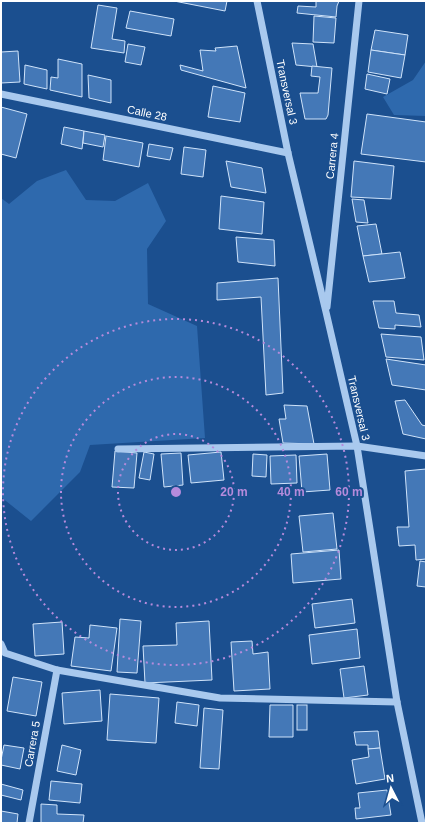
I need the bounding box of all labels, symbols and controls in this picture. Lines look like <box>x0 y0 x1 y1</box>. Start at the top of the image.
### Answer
street label: Transversal 3 <box>274 58 300 126</box>
street label: Calle 28 <box>126 103 168 123</box>
street label: Carrera 4 <box>324 132 340 180</box>
street label: Transversal 3 <box>346 374 372 442</box>
centre of rings <box>169 485 183 499</box>
text: 20 m <box>220 485 248 499</box>
text: 40 m <box>277 485 305 499</box>
text: 60 m <box>335 485 363 499</box>
street label: Carrera 5 <box>22 720 42 768</box>
north arrow <box>371 768 411 808</box>
text: N <box>385 772 395 784</box>

